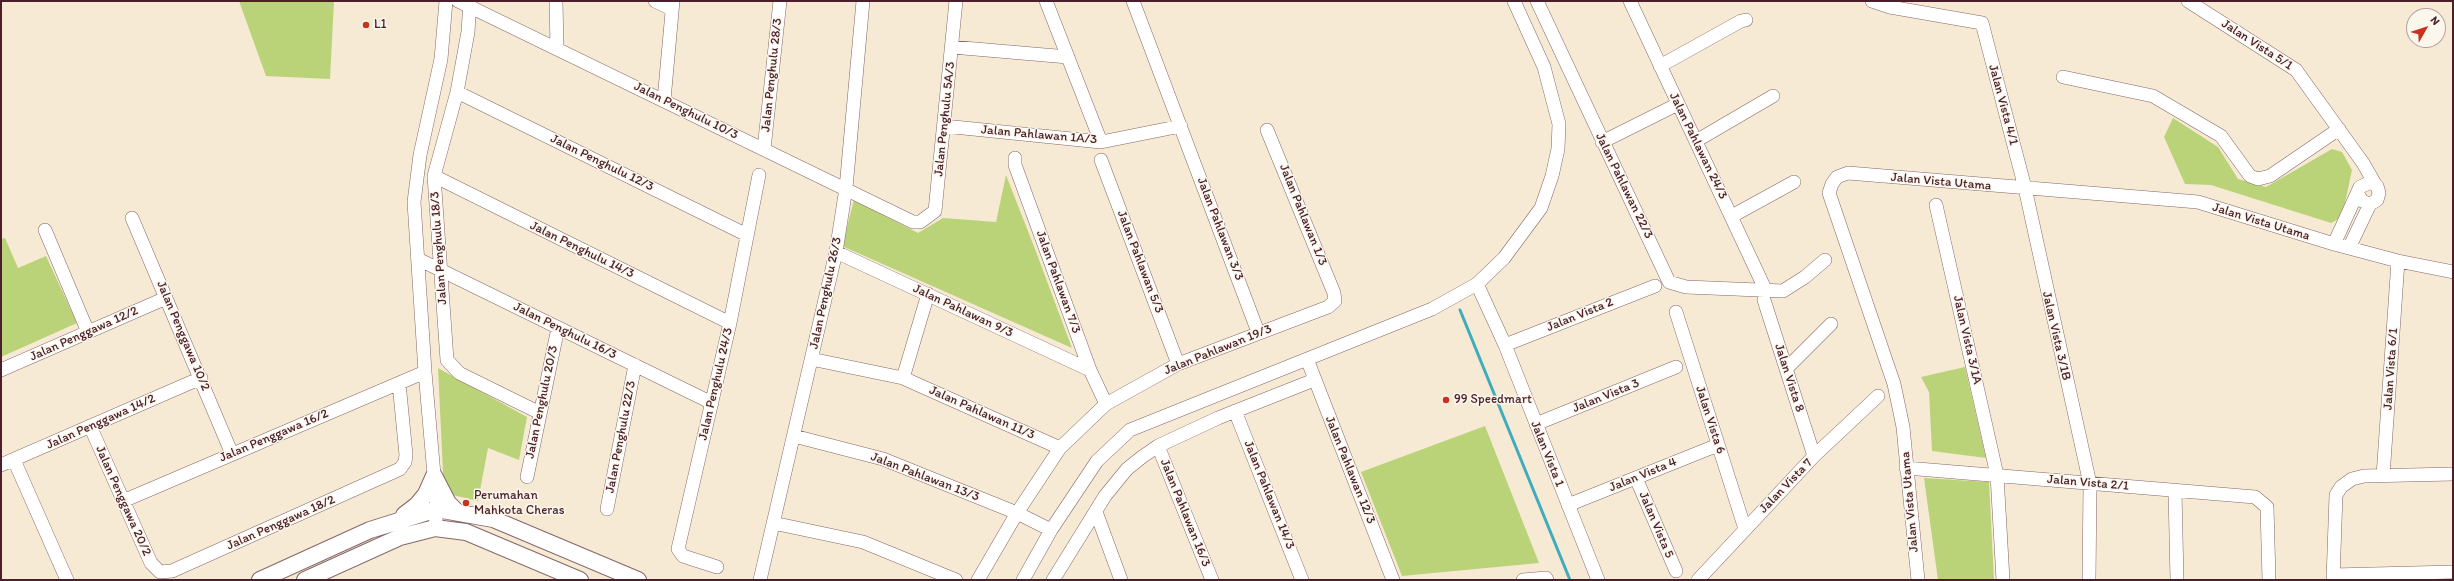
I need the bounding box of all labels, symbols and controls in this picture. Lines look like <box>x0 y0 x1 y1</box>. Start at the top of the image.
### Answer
north arrow <box>2406 8 2446 48</box>
text: N <box>2428 14 2442 28</box>
street label: Jalan Vista 5/1 <box>2218 16 2296 74</box>
place label: L1 <box>374 17 387 33</box>
street label: Jalan Penghulu 28/3 <box>758 17 786 133</box>
marker: L1 <box>361 20 371 30</box>
street label: Jalan Penghulu 5A/3 <box>931 61 959 177</box>
street label: Jalan Vista 4/1 <box>1985 63 2021 147</box>
street label: Jalan Penghulu 10/3 <box>631 79 741 143</box>
street label: Jalan Pahlawan 24/3 <box>1665 90 1731 202</box>
street label: Jalan Pahlawan 1A/3 <box>980 122 1098 148</box>
street label: Jalan Penghulu 12/3 <box>548 131 656 195</box>
street label: Jalan Pahlawan 22/3 <box>1592 131 1656 241</box>
street label: Jalan Pahlawan 1/3 <box>1276 162 1330 268</box>
street label: Jalan Vista Utama <box>1890 170 1992 194</box>
street label: Jalan Pahlawan 3/3 <box>1193 175 1247 283</box>
street label: Jalan Penghulu 18/3 <box>427 191 451 305</box>
street label: Jalan Vista Utama <box>2210 200 2312 244</box>
street label: Jalan Pahlawan 5/3 <box>1113 208 1167 316</box>
street label: Jalan Penghulu 14/3 <box>527 218 637 282</box>
street label: Jalan Pahlawan 7/3 <box>1032 228 1084 336</box>
street label: Jalan Penghulu 26/3 <box>807 236 845 350</box>
street label: Jalan Penggawa 10/2 <box>153 279 213 393</box>
street label: Jalan Pahlawan 9/3 <box>910 281 1016 341</box>
street label: Jalan Vista 3/1B <box>2038 290 2074 382</box>
street label: Jalan Vista 3/1A <box>1949 294 1985 386</box>
street label: Jalan Vista 2 <box>1544 295 1616 335</box>
street label: Jalan Penghulu 16/3 <box>511 299 619 363</box>
street label: Jalan Penggawa 12/2 <box>28 303 140 365</box>
street label: Jalan Pahlawan 19/3 <box>1162 321 1274 379</box>
street label: Jalan Penghulu 24/3 <box>695 326 737 442</box>
street label: Jalan Vista 6/1 <box>2380 328 2402 410</box>
street label: Jalan Vista 8 <box>1771 342 1807 414</box>
street label: Jalan Penghulu 20/3 <box>522 344 562 460</box>
street label: Jalan Vista 3 <box>1570 376 1642 416</box>
street label: Jalan Penghulu 22/3 <box>602 380 640 494</box>
street label: Jalan Pahlawan 11/3 <box>927 383 1037 443</box>
street label: Jalan Vista 6 <box>1692 384 1728 456</box>
street label: Jalan Penggawa 14/2 <box>44 391 158 453</box>
place label: 99 Speedmart <box>1454 392 1532 408</box>
marker: 99 Speedmart <box>1441 395 1451 405</box>
street label: Jalan Penggawa 16/2 <box>217 406 331 466</box>
street label: Jalan Pahlawan 12/3 <box>1321 414 1379 526</box>
street label: Jalan Vista 1 <box>1527 419 1567 489</box>
street label: Jalan Pahlawan 14/3 <box>1240 438 1298 552</box>
street label: Jalan Penggawa 20/2 <box>92 444 154 558</box>
street label: Jalan Pahlawan 13/3 <box>868 449 982 505</box>
street label: Jalan Vista Utama <box>1898 451 1922 553</box>
street label: Jalan Vista 4 <box>1607 454 1679 496</box>
street label: Jalan Vista 7 <box>1756 455 1816 517</box>
street label: Jalan Pahlawan 16/3 <box>1156 457 1214 569</box>
street label: Jalan Vista 2/1 <box>2046 472 2130 494</box>
place label: Perumahan Mahkota Cheras <box>474 488 564 519</box>
street label: Jalan Vista 5 <box>1635 489 1677 561</box>
street label: Jalan Penggawa 18/2 <box>224 492 338 554</box>
marker: Perumahan Mahkota Cheras <box>461 498 471 508</box>

